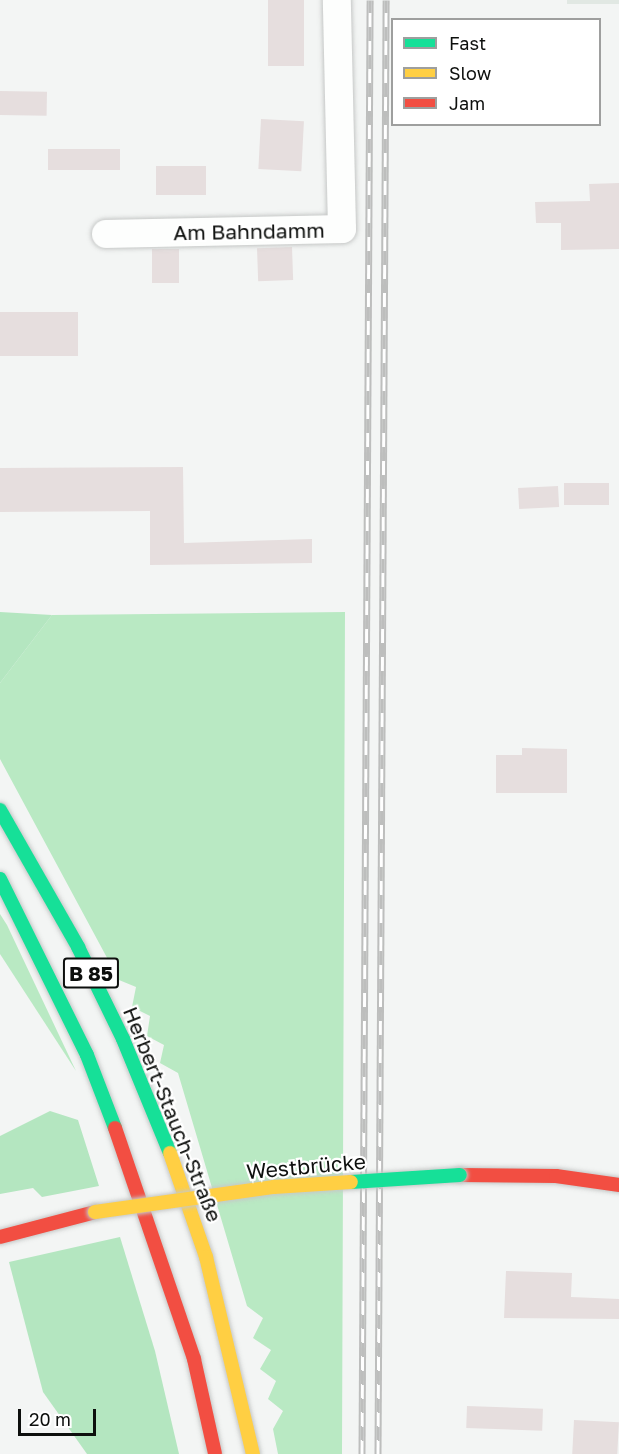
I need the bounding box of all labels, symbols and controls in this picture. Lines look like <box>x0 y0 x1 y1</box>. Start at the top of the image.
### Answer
legend <box>391 18 601 126</box>
text: Fast <box>449 32 486 54</box>
text: Slow <box>449 62 491 84</box>
text: Jam <box>449 92 485 114</box>
street label: Am Bahndamm <box>173 217 325 245</box>
road number: B 85 <box>62 956 119 990</box>
street label: Herbert-Stauch-Straße <box>118 1003 228 1225</box>
street label: Westbrücke <box>245 1148 367 1184</box>
scale bar <box>21 1397 99 1435</box>
text: 20 m <box>29 1408 71 1430</box>

